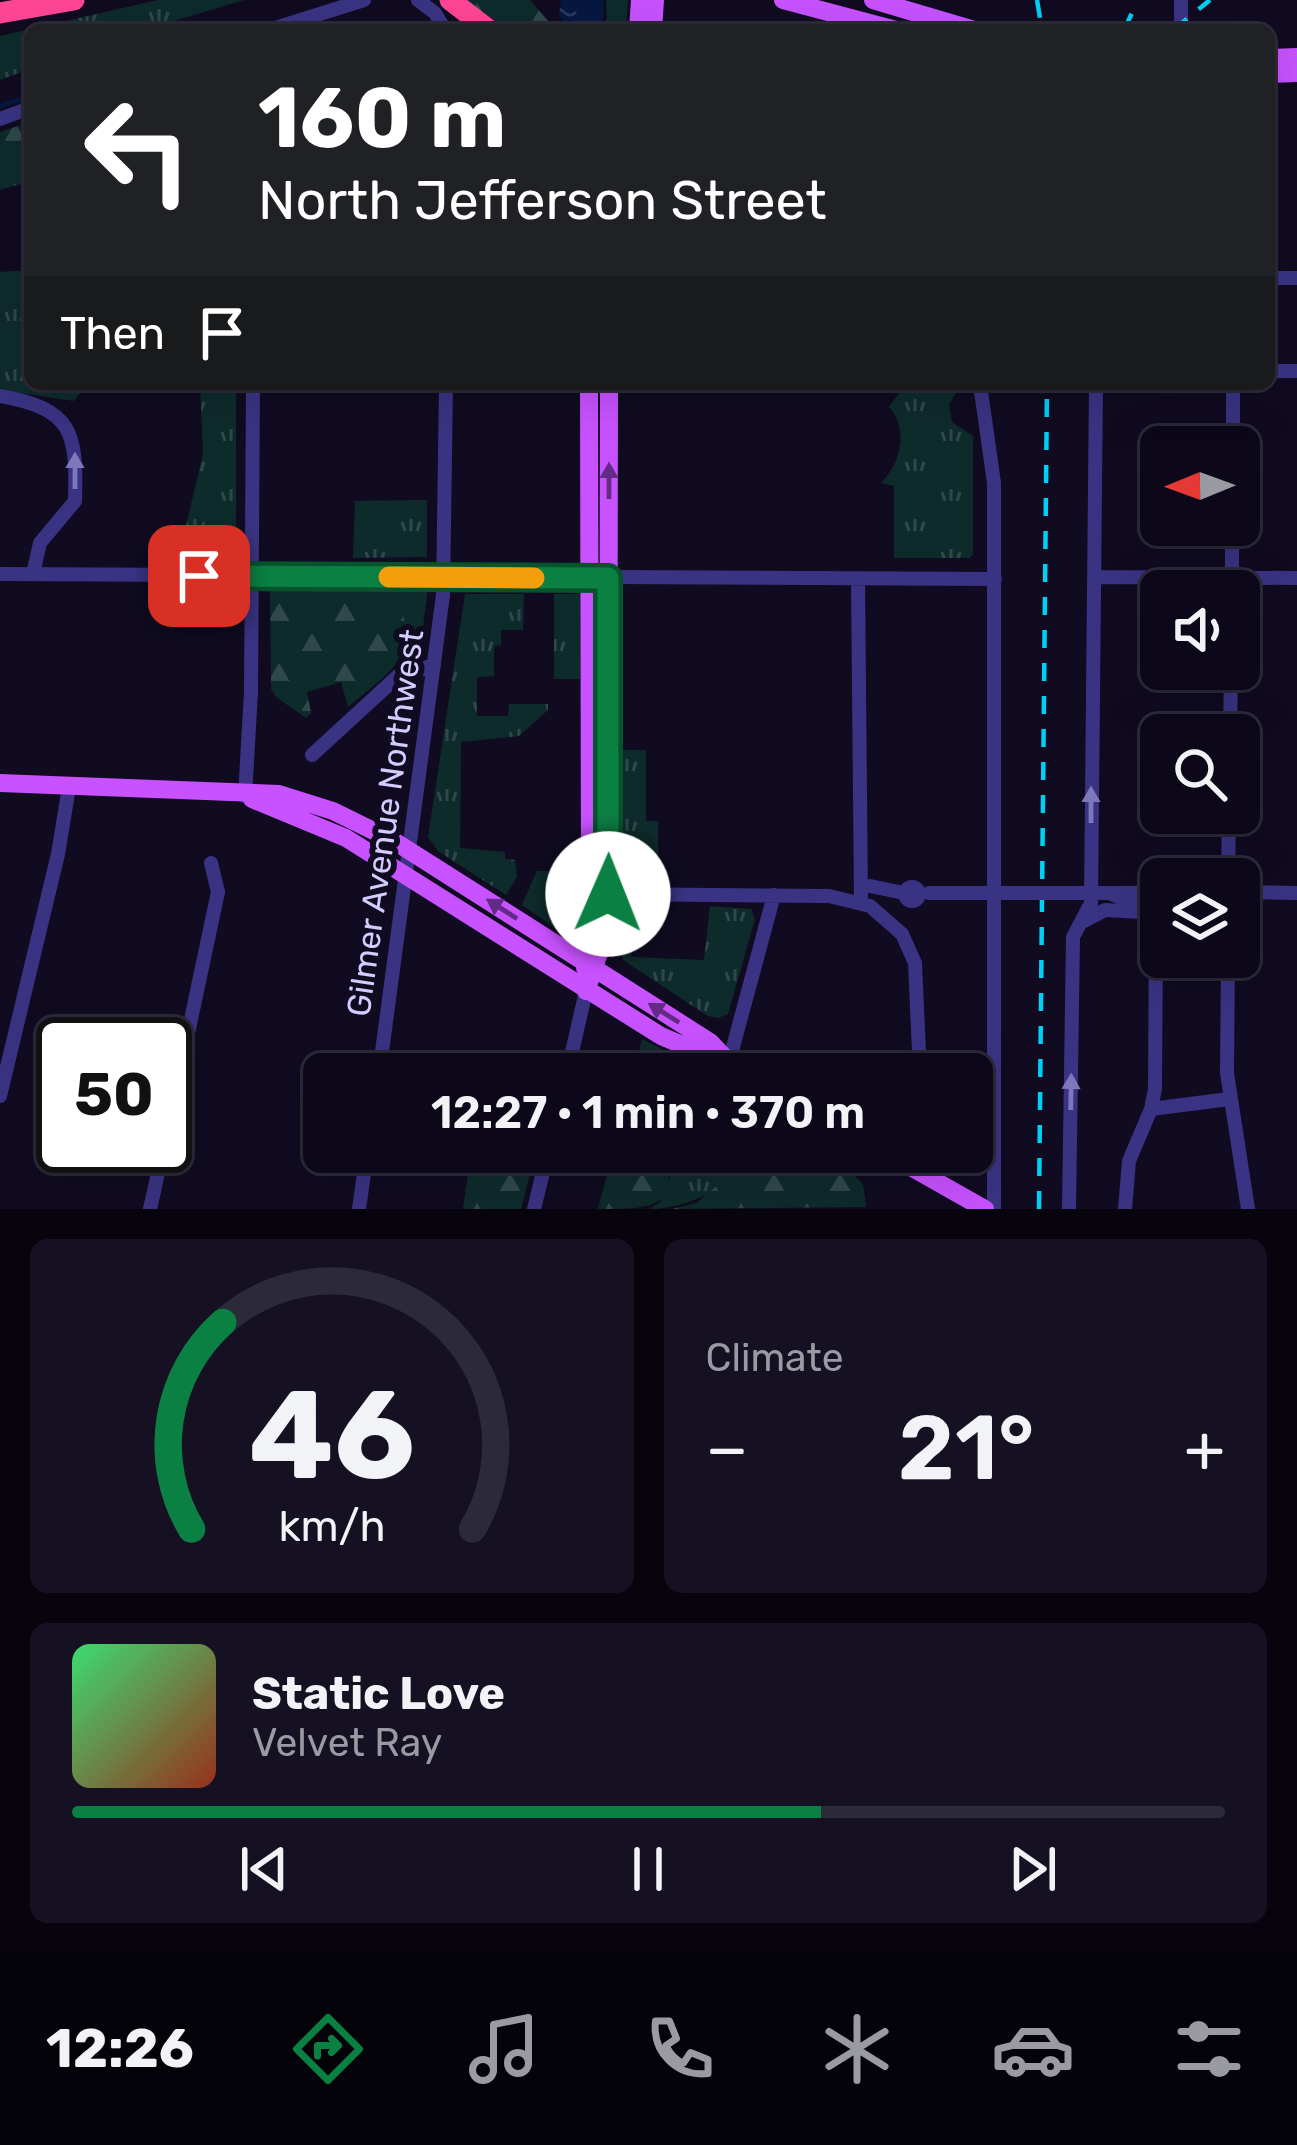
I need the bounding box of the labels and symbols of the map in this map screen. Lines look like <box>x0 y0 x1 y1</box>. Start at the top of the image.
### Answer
north arrow <box>1140 426 1260 546</box>
one-way arrow <box>65 451 85 489</box>
one-way arrow <box>599 461 619 499</box>
pin <box>148 525 250 627</box>
street label: Gilmer Avenue Northwest <box>339 627 431 1019</box>
one-way arrow <box>1082 785 1101 823</box>
position arrow <box>545 831 671 957</box>
one-way arrow <box>485 899 519 920</box>
one-way arrow <box>648 1003 681 1025</box>
speed limit sign: 50 <box>36 1017 192 1173</box>
one-way arrow <box>1061 1072 1080 1110</box>

